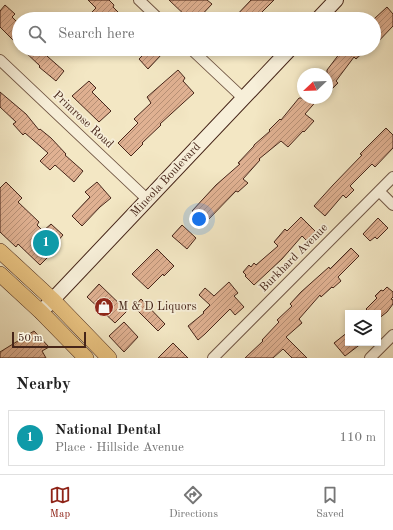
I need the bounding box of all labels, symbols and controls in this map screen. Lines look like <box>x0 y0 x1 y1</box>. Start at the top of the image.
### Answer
search box <box>12 12 381 56</box>
icon: search <box>26 23 48 45</box>
text: Search here <box>58 27 135 42</box>
north arrow <box>297 68 333 104</box>
street label: Primrose Road <box>51 89 115 151</box>
street label: Mineola Boulevard <box>129 141 203 219</box>
your location <box>189 209 209 229</box>
street label: Burkhard Avenue <box>258 221 331 294</box>
pin: 1 <box>33 228 59 258</box>
shop icon: M & D Liquors <box>93 296 115 318</box>
place label: M & D Liquors <box>118 301 197 313</box>
map controls <box>345 310 381 346</box>
button: layers <box>345 310 381 346</box>
scale bar <box>12 330 86 349</box>
text: 50 m <box>18 333 43 344</box>
text: Nearby <box>16 376 71 393</box>
text: National Dental <box>55 423 161 438</box>
text: 1 <box>26 431 34 444</box>
text: 110 m <box>339 431 376 444</box>
text: Place · Hillside Avenue <box>55 441 184 454</box>
tab: Map <box>49 484 71 522</box>
tab: Directions <box>169 484 218 522</box>
tab: Saved <box>316 484 344 522</box>

